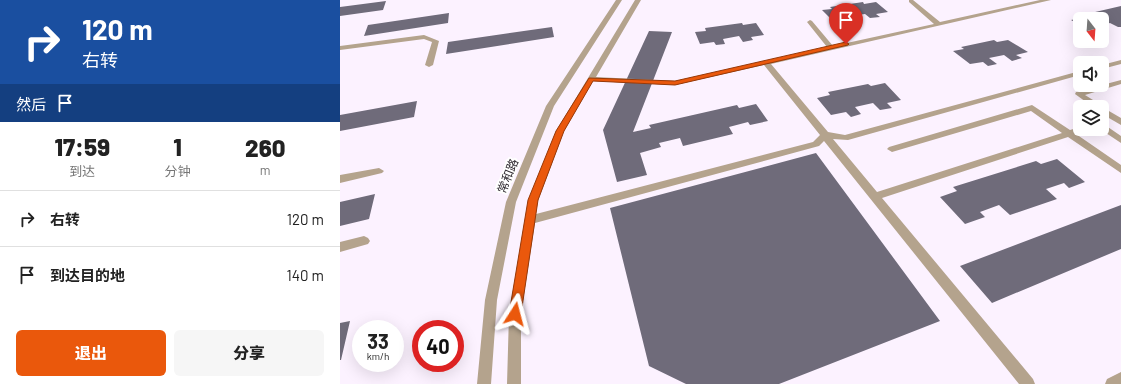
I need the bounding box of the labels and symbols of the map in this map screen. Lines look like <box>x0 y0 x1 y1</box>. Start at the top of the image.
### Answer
pin <box>829 3 863 44</box>
north arrow <box>1073 12 1109 48</box>
street label: 常和路 <box>494 156 520 195</box>
position arrow <box>494 293 536 335</box>
speed limit sign: 40 <box>412 320 464 372</box>

